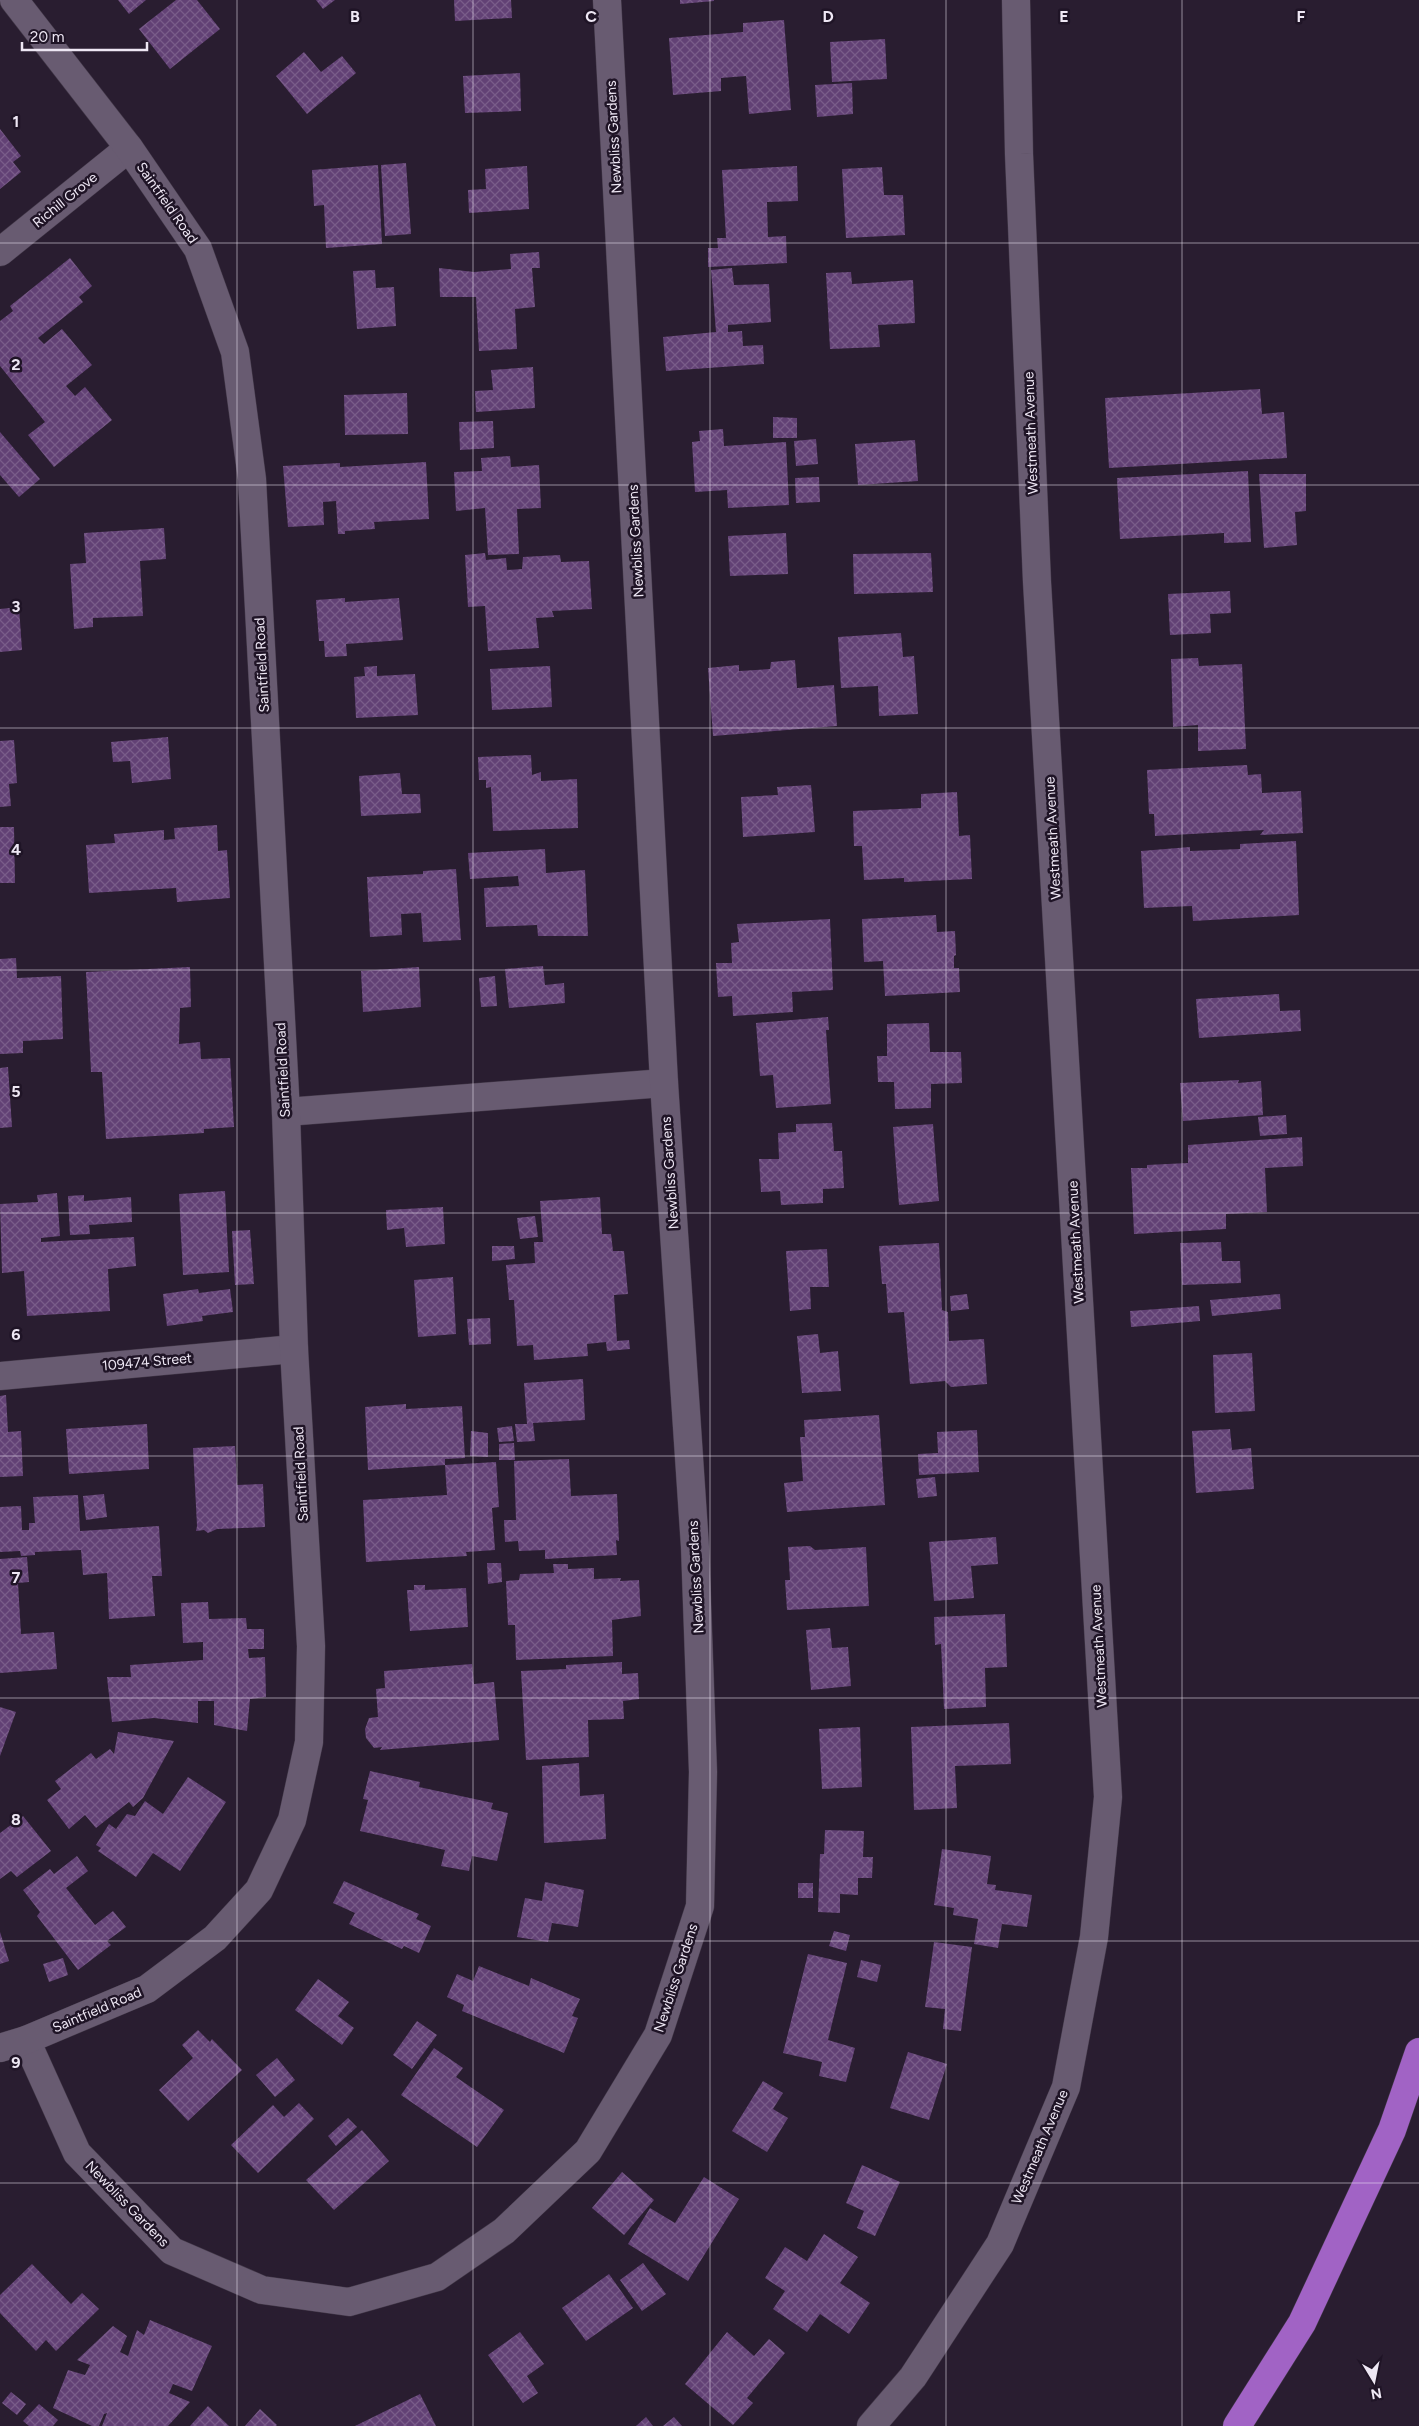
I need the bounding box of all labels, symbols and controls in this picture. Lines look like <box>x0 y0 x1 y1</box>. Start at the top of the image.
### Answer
text: B <box>350 7 360 26</box>
text: C <box>585 7 597 26</box>
text: D <box>822 7 834 26</box>
text: E <box>1059 7 1069 26</box>
text: F <box>1297 7 1306 26</box>
scale bar <box>22 20 148 52</box>
text: 20 m <box>30 28 64 46</box>
street label: Newbliss Gardens <box>603 80 625 194</box>
text: 1 <box>13 112 19 131</box>
street label: Saintfield Road <box>133 159 201 247</box>
street label: Richill Grove <box>29 169 101 231</box>
text: 2 <box>11 355 21 374</box>
street label: Westmeath Avenue <box>1020 371 1042 495</box>
street label: Newbliss Gardens <box>625 484 647 598</box>
text: 3 <box>12 597 21 616</box>
street label: Saintfield Road <box>251 617 273 713</box>
street label: Westmeath Avenue <box>1041 776 1065 900</box>
text: 4 <box>11 840 21 859</box>
street label: Saintfield Road <box>272 1022 294 1118</box>
text: 5 <box>11 1082 21 1101</box>
street label: Newbliss Gardens <box>658 1116 682 1230</box>
street label: Westmeath Avenue <box>1064 1180 1088 1304</box>
text: 6 <box>11 1325 21 1344</box>
street label: 109474 Street <box>101 1350 193 1374</box>
street label: Saintfield Road <box>290 1426 312 1522</box>
street label: Newbliss Gardens <box>685 1520 707 1634</box>
text: 7 <box>12 1568 21 1587</box>
street label: Westmeath Avenue <box>1087 1584 1111 1708</box>
text: 8 <box>11 1810 21 1829</box>
street label: Newbliss Gardens <box>650 1922 702 2034</box>
street label: Saintfield Road <box>50 1984 144 2036</box>
text: 9 <box>11 2053 21 2072</box>
street label: Westmeath Avenue <box>1008 2087 1072 2207</box>
street label: Newbliss Gardens <box>82 2157 172 2251</box>
north arrow <box>1349 2356 1399 2406</box>
text: N <box>1369 2384 1383 2403</box>

